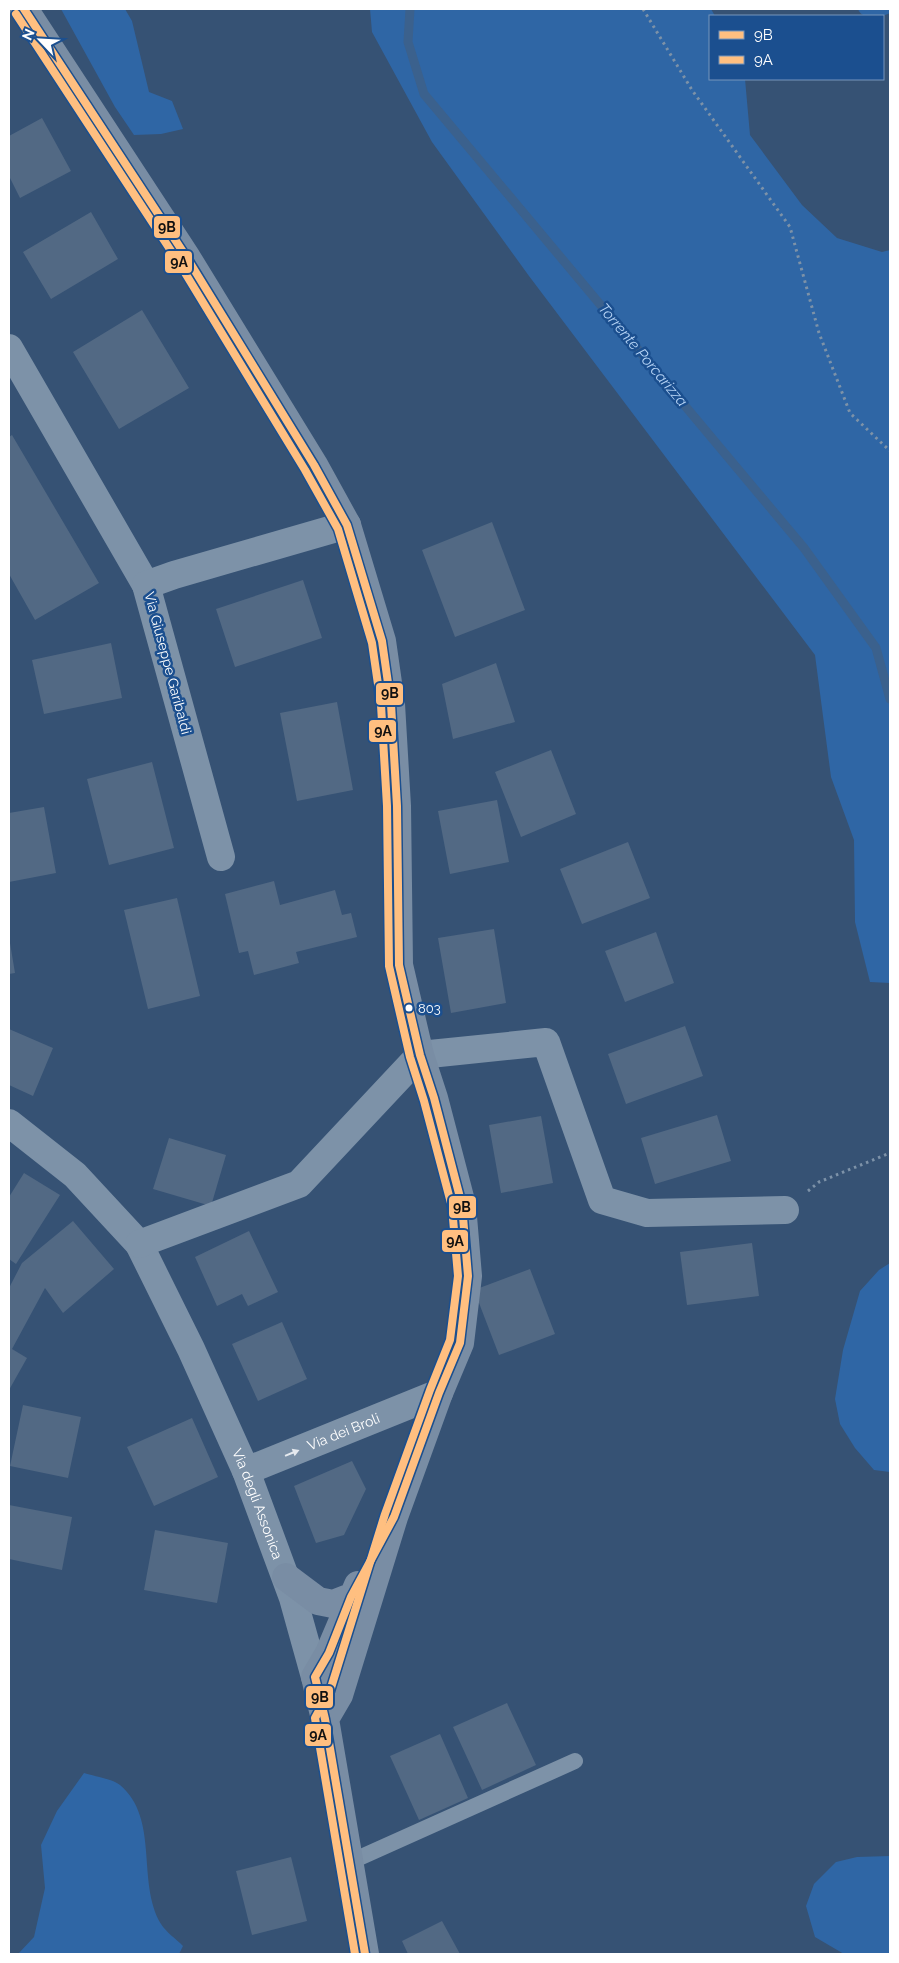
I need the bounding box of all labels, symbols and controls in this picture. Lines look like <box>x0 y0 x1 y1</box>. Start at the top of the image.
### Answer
north arrow <box>15 15 65 65</box>
legend <box>709 15 884 80</box>
text: N <box>19 26 38 43</box>
text: 9B <box>754 26 773 44</box>
text: 9A <box>754 51 773 69</box>
line badge: 9B <box>153 215 181 239</box>
text: 9B <box>158 219 176 235</box>
line badge: 9A <box>164 250 193 274</box>
text: 9A <box>170 254 188 270</box>
water label: Torrente Porcarizza <box>595 300 691 410</box>
street label: Via Giuseppe Garibaldi <box>141 590 195 736</box>
line badge: 9B <box>375 682 404 706</box>
text: 9B <box>381 685 399 701</box>
line badge: 9A <box>368 719 397 743</box>
text: 9A <box>374 723 392 739</box>
place label: 803 <box>418 1001 441 1016</box>
marker: 803 <box>404 1003 414 1013</box>
line badge: 9B <box>448 1195 477 1219</box>
text: 9B <box>453 1199 471 1215</box>
line badge: 9A <box>441 1229 469 1253</box>
text: 9A <box>446 1233 464 1249</box>
street label: Via dei Broli <box>305 1410 382 1453</box>
street label: Via degli Assonica <box>229 1446 286 1561</box>
one-way arrow <box>285 1448 299 1456</box>
line badge: 9B <box>305 1685 334 1709</box>
text: 9B <box>311 1689 329 1705</box>
line badge: 9A <box>304 1723 332 1747</box>
text: 9A <box>309 1727 327 1743</box>

